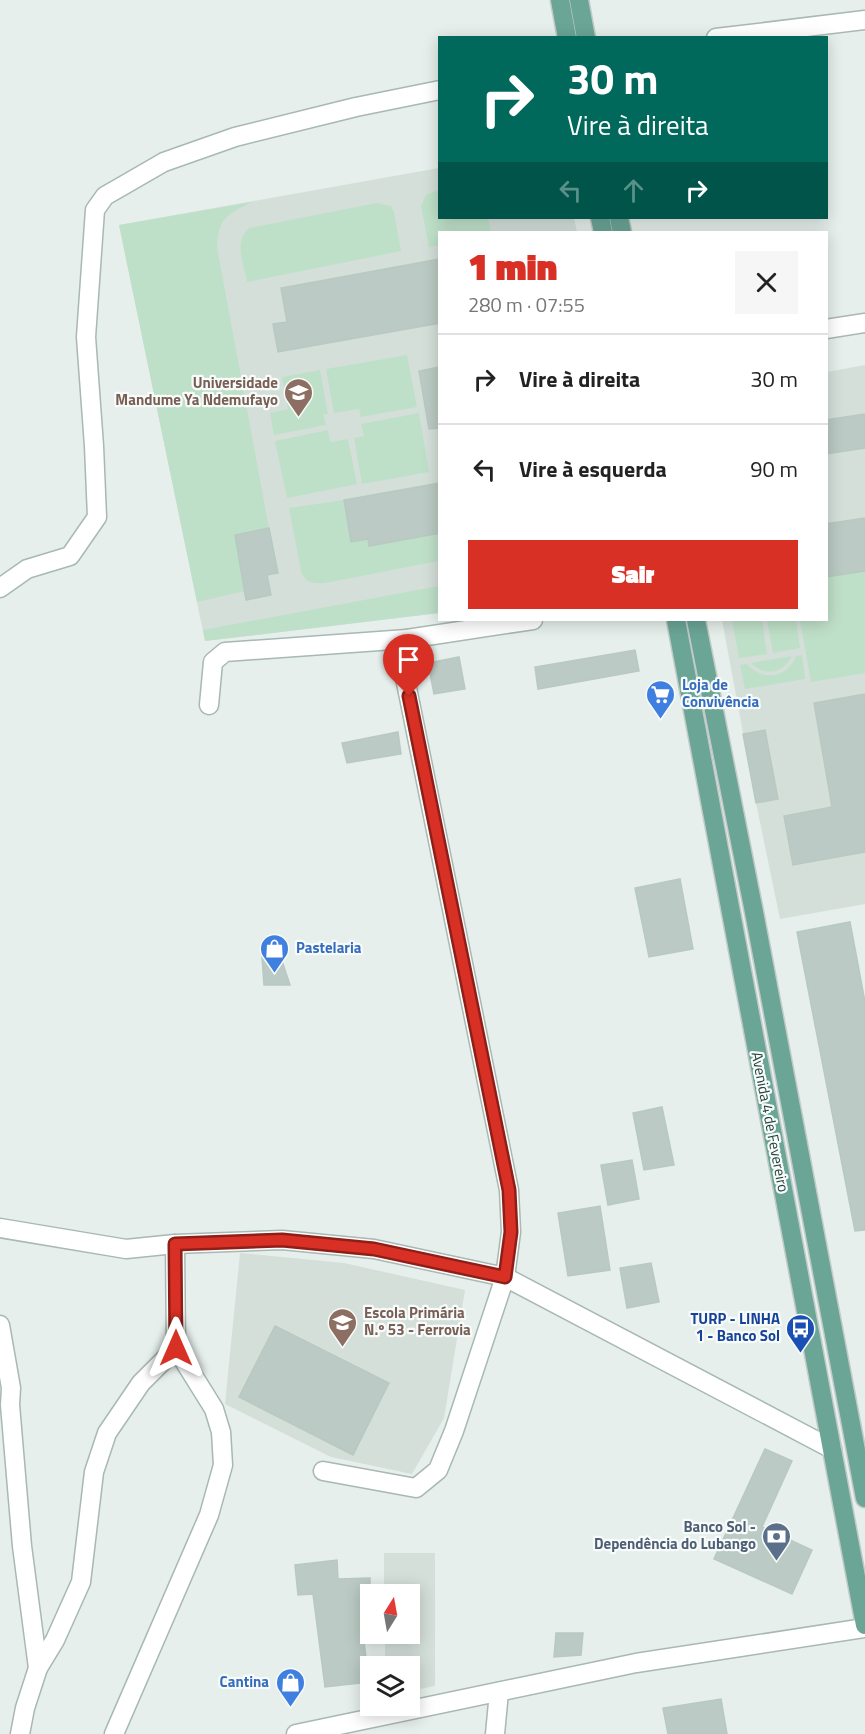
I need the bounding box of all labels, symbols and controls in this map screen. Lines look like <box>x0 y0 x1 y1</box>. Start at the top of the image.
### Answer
text: 30 m <box>567 46 659 110</box>
icon: right <box>468 60 546 138</box>
text: Vire à direita <box>567 104 709 145</box>
icon: left <box>554 174 587 207</box>
icon: ahead <box>617 174 650 207</box>
icon: right <box>680 174 713 207</box>
text: 1 min <box>468 239 557 294</box>
button: close <box>735 251 798 314</box>
text: 280 m · 07:55 <box>468 289 585 320</box>
text: Vire à direita <box>519 362 640 396</box>
text: 30 m <box>750 362 798 396</box>
icon: right <box>468 363 501 396</box>
place label: Universidade Mandume Ya Ndemufayo <box>115 371 278 411</box>
school or university icon: Universidade Mandume Ya Ndemufayo <box>283 376 315 418</box>
text: Vire à esquerda <box>519 452 667 486</box>
text: 90 m <box>750 452 798 486</box>
icon: left <box>468 453 501 486</box>
button: Sair <box>468 540 798 609</box>
pin <box>383 634 434 696</box>
icon: arrive <box>392 643 425 676</box>
place label: Loja de Convivência <box>682 673 759 713</box>
supermarket icon: Loja de Convivência <box>645 678 677 720</box>
shop icon: Pastelaria <box>259 932 291 974</box>
place label: Pastelaria <box>296 936 362 959</box>
street label: Avenida 4 de Fevereiro <box>746 1050 795 1194</box>
place label: Escola Primária N.º 53 - Ferrovia <box>364 1301 471 1341</box>
school or university icon: Escola Primária N.º 53 - Ferrovia <box>327 1306 359 1348</box>
place label: TURP - LINHA 1 - Banco Sol <box>690 1307 780 1347</box>
bus stop icon: TURP - LINHA 1 - Banco Sol <box>785 1312 817 1354</box>
position arrow <box>144 1316 208 1380</box>
place label: Banco Sol - Dependência do Lubango <box>594 1515 756 1555</box>
bank icon: Banco Sol - Dependência do Lubango <box>761 1520 793 1562</box>
north arrow <box>360 1584 420 1644</box>
map controls <box>360 1584 420 1716</box>
button: layers <box>360 1656 420 1716</box>
shop icon: Cantina <box>274 1666 306 1708</box>
place label: Cantina <box>220 1670 269 1693</box>

